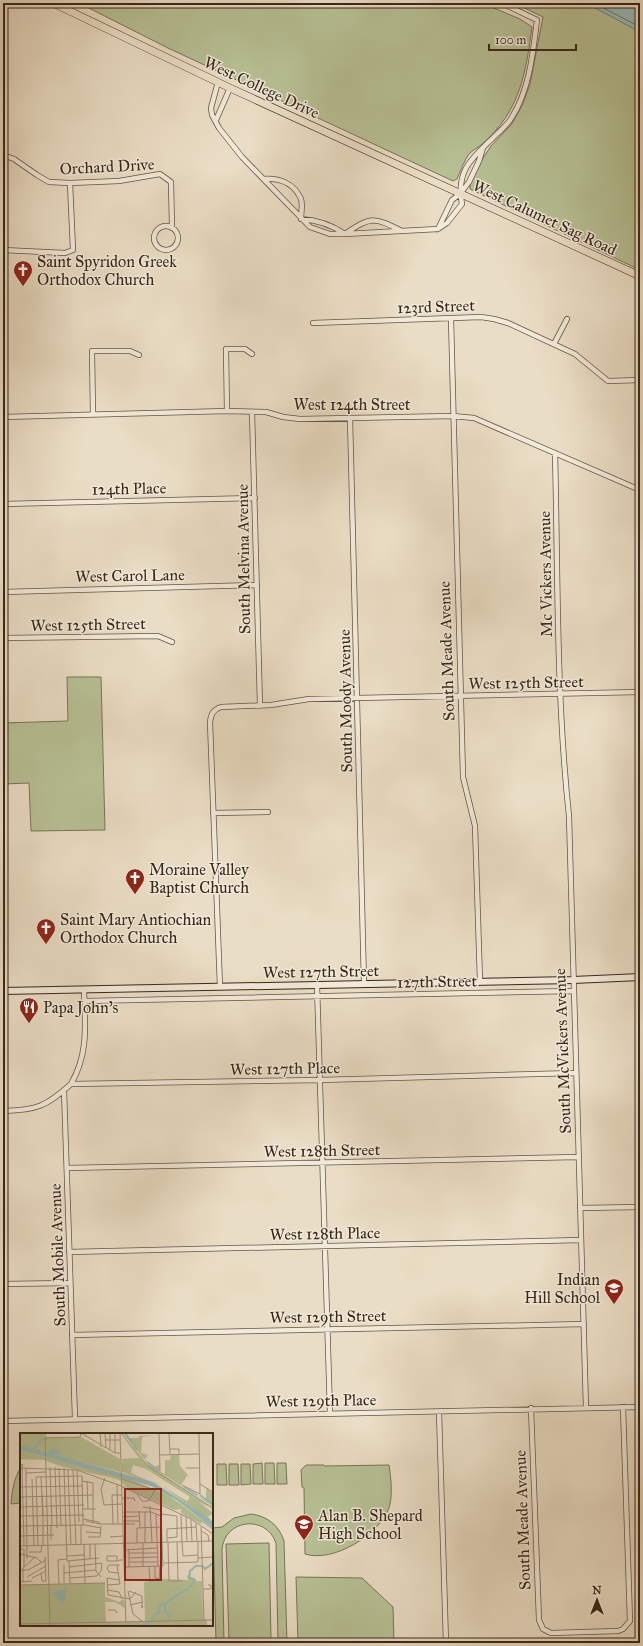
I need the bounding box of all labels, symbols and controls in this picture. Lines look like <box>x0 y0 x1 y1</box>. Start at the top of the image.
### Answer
scale bar <box>489 26 576 52</box>
text: 100 m <box>495 33 526 47</box>
street label: West College Drive <box>201 52 323 124</box>
street label: Orchard Drive <box>59 155 155 178</box>
street label: West Calumet Sag Road <box>469 176 620 260</box>
place label: Saint Spyridon Greek Orthodox Church <box>37 252 177 289</box>
church icon: Saint Spyridon Greek Orthodox Church <box>12 259 34 287</box>
street label: 123rd Street <box>397 296 476 317</box>
street label: West 124th Street <box>293 395 411 414</box>
street label: 124th Place <box>91 478 167 499</box>
street label: South Melvina Avenue <box>233 483 254 634</box>
street label: Mc Vickers Avenue <box>535 510 556 637</box>
street label: West Carol Lane <box>75 565 185 586</box>
street label: South Meade Avenue <box>435 580 458 721</box>
street label: West 125th Street <box>30 614 146 635</box>
street label: South Moody Avenue <box>335 629 356 773</box>
street label: West 125th Street <box>468 672 584 693</box>
place label: Moraine Valley Baptist Church <box>149 860 249 897</box>
church icon: Moraine Valley Baptist Church <box>124 867 146 895</box>
place label: Saint Mary Antiochian Orthodox Church <box>60 910 212 947</box>
church icon: Saint Mary Antiochian Orthodox Church <box>35 917 57 945</box>
street label: West 127th Street <box>263 961 380 982</box>
street label: South McVickers Avenue <box>550 968 575 1134</box>
street label: 127th Street <box>397 971 478 992</box>
restaurant icon: Papa John's <box>18 996 40 1024</box>
place label: Papa John's <box>43 998 118 1018</box>
street label: West 127th Place <box>230 1058 341 1079</box>
street label: West 128th Street <box>264 1140 381 1161</box>
street label: South Mobile Avenue <box>45 1183 69 1327</box>
street label: West 128th Place <box>270 1223 381 1244</box>
place label: Indian Hill School <box>524 1270 601 1307</box>
school or university icon: Indian Hill School <box>603 1277 625 1305</box>
street label: West 129th Street <box>270 1306 387 1327</box>
street label: West 129th Place <box>266 1390 377 1411</box>
inset map <box>20 1433 213 1626</box>
street label: South Meade Avenue <box>511 1449 534 1590</box>
place label: Alan B. Shepard High School <box>317 1506 423 1544</box>
school or university icon: Alan B. Shepard High School <box>293 1513 315 1541</box>
north arrow <box>577 1580 617 1620</box>
text: N <box>592 1584 602 1597</box>

